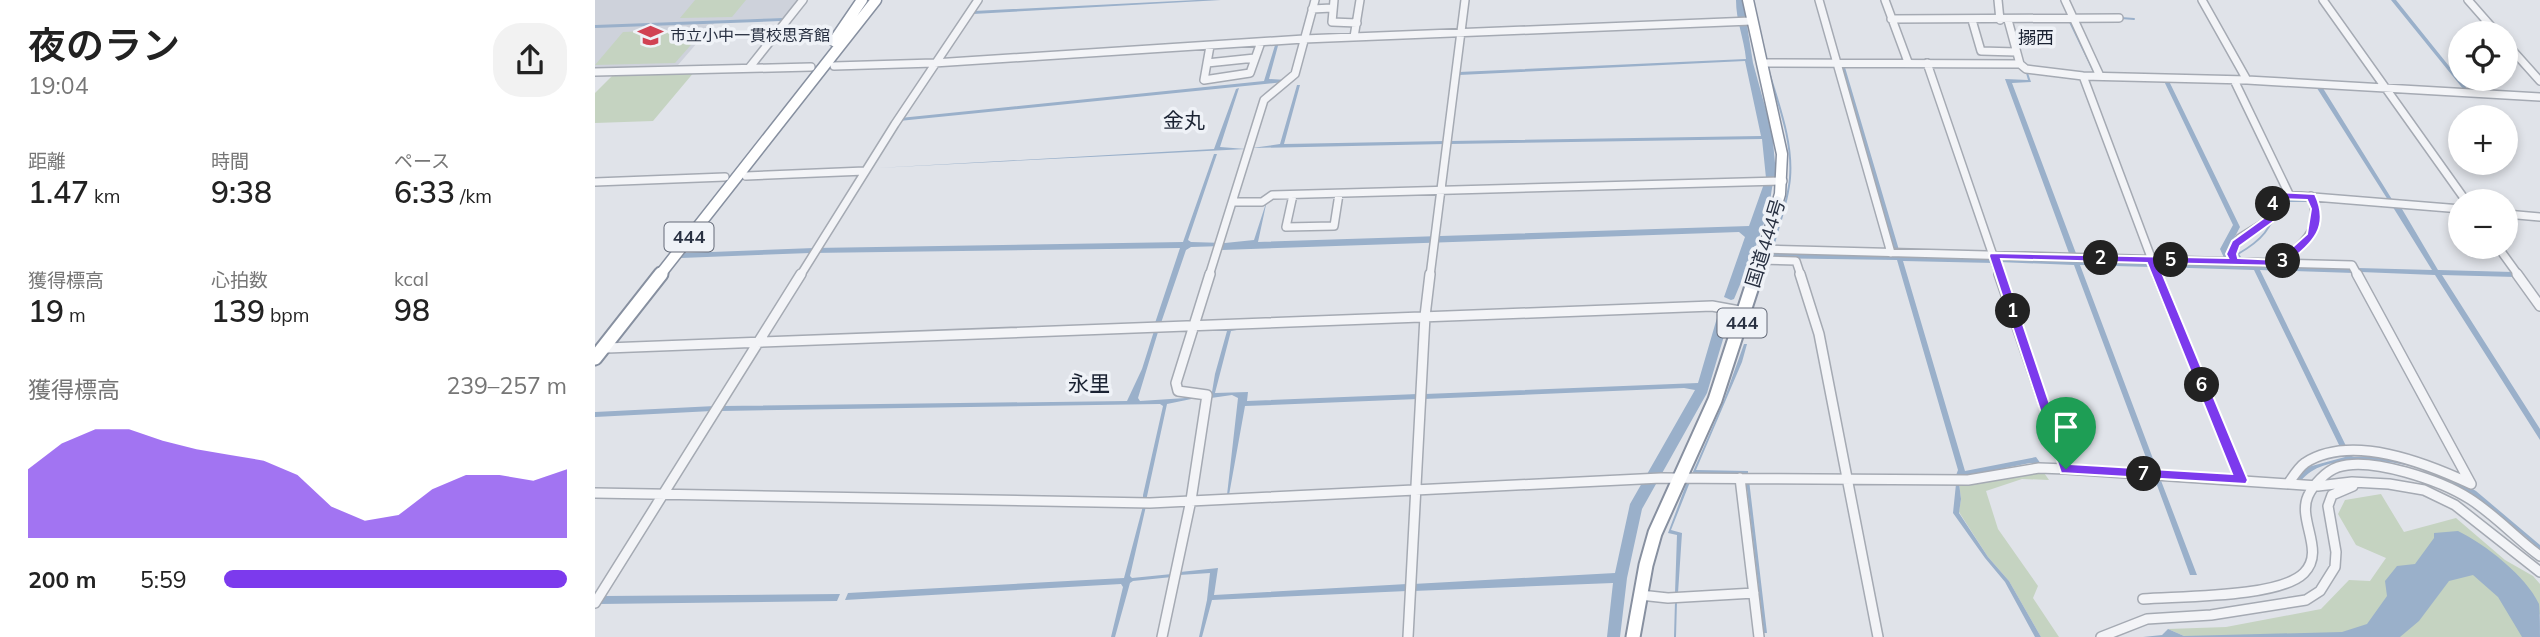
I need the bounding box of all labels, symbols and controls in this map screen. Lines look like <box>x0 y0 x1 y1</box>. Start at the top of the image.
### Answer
text: 夜のラン <box>28 21 180 69</box>
school or university icon: 市立小中一貫校思斉館 <box>636 21 664 49</box>
map controls <box>2448 21 2518 259</box>
button: locate <box>2448 21 2518 91</box>
button: share <box>493 23 567 97</box>
place label: 市立小中一貫校思斉館 <box>670 25 830 45</box>
district label: 搦西 <box>2018 26 2054 49</box>
text: 19:04 <box>28 71 88 100</box>
button: + <box>2448 105 2518 175</box>
district label: 金丸 <box>1163 107 1205 133</box>
text: 距離 <box>28 149 66 173</box>
text: 時間 <box>211 149 249 173</box>
text: ペース <box>394 149 450 173</box>
text: 1.47 <box>28 173 89 211</box>
text: 9:38 <box>211 173 272 211</box>
text: 6:33 <box>394 173 455 211</box>
text: km <box>89 184 121 208</box>
text: /km <box>455 184 492 208</box>
pin: 4 <box>2255 186 2291 222</box>
button: − <box>2448 189 2518 259</box>
text: 4 <box>2267 191 2278 215</box>
street label: 国道444号 <box>1740 196 1790 290</box>
road number: 444 <box>665 222 714 251</box>
pin: 2 <box>2083 240 2119 276</box>
pin: 5 <box>2153 243 2189 278</box>
pin: 3 <box>2265 244 2301 278</box>
text: 2 <box>2095 245 2106 269</box>
text: 5 <box>2165 247 2176 271</box>
text: 3 <box>2277 248 2288 272</box>
text: kcal <box>394 267 429 291</box>
text: 獲得標高 <box>28 268 104 292</box>
text: 心拍数 <box>211 268 268 292</box>
text: 98 <box>394 291 430 329</box>
text: 19 <box>28 292 64 330</box>
text: 139 <box>211 292 265 330</box>
pin: 1 <box>1995 294 2031 328</box>
text: 1 <box>2007 298 2018 322</box>
text: m <box>64 303 86 327</box>
text: bpm <box>265 303 309 327</box>
road number: 444 <box>1717 309 1767 338</box>
pin: 6 <box>2185 368 2219 402</box>
district label: 永里 <box>1068 370 1110 396</box>
text: 239–257 m <box>446 371 567 400</box>
text: 6 <box>2196 372 2207 396</box>
text: 獲得標高 <box>28 375 120 404</box>
pin <box>2036 397 2096 469</box>
icon: arrive <box>2047 408 2085 446</box>
pin: 7 <box>2127 456 2161 491</box>
text: 7 <box>2138 461 2149 485</box>
text: 200 m <box>28 565 96 594</box>
text: 5:59 <box>140 565 187 594</box>

